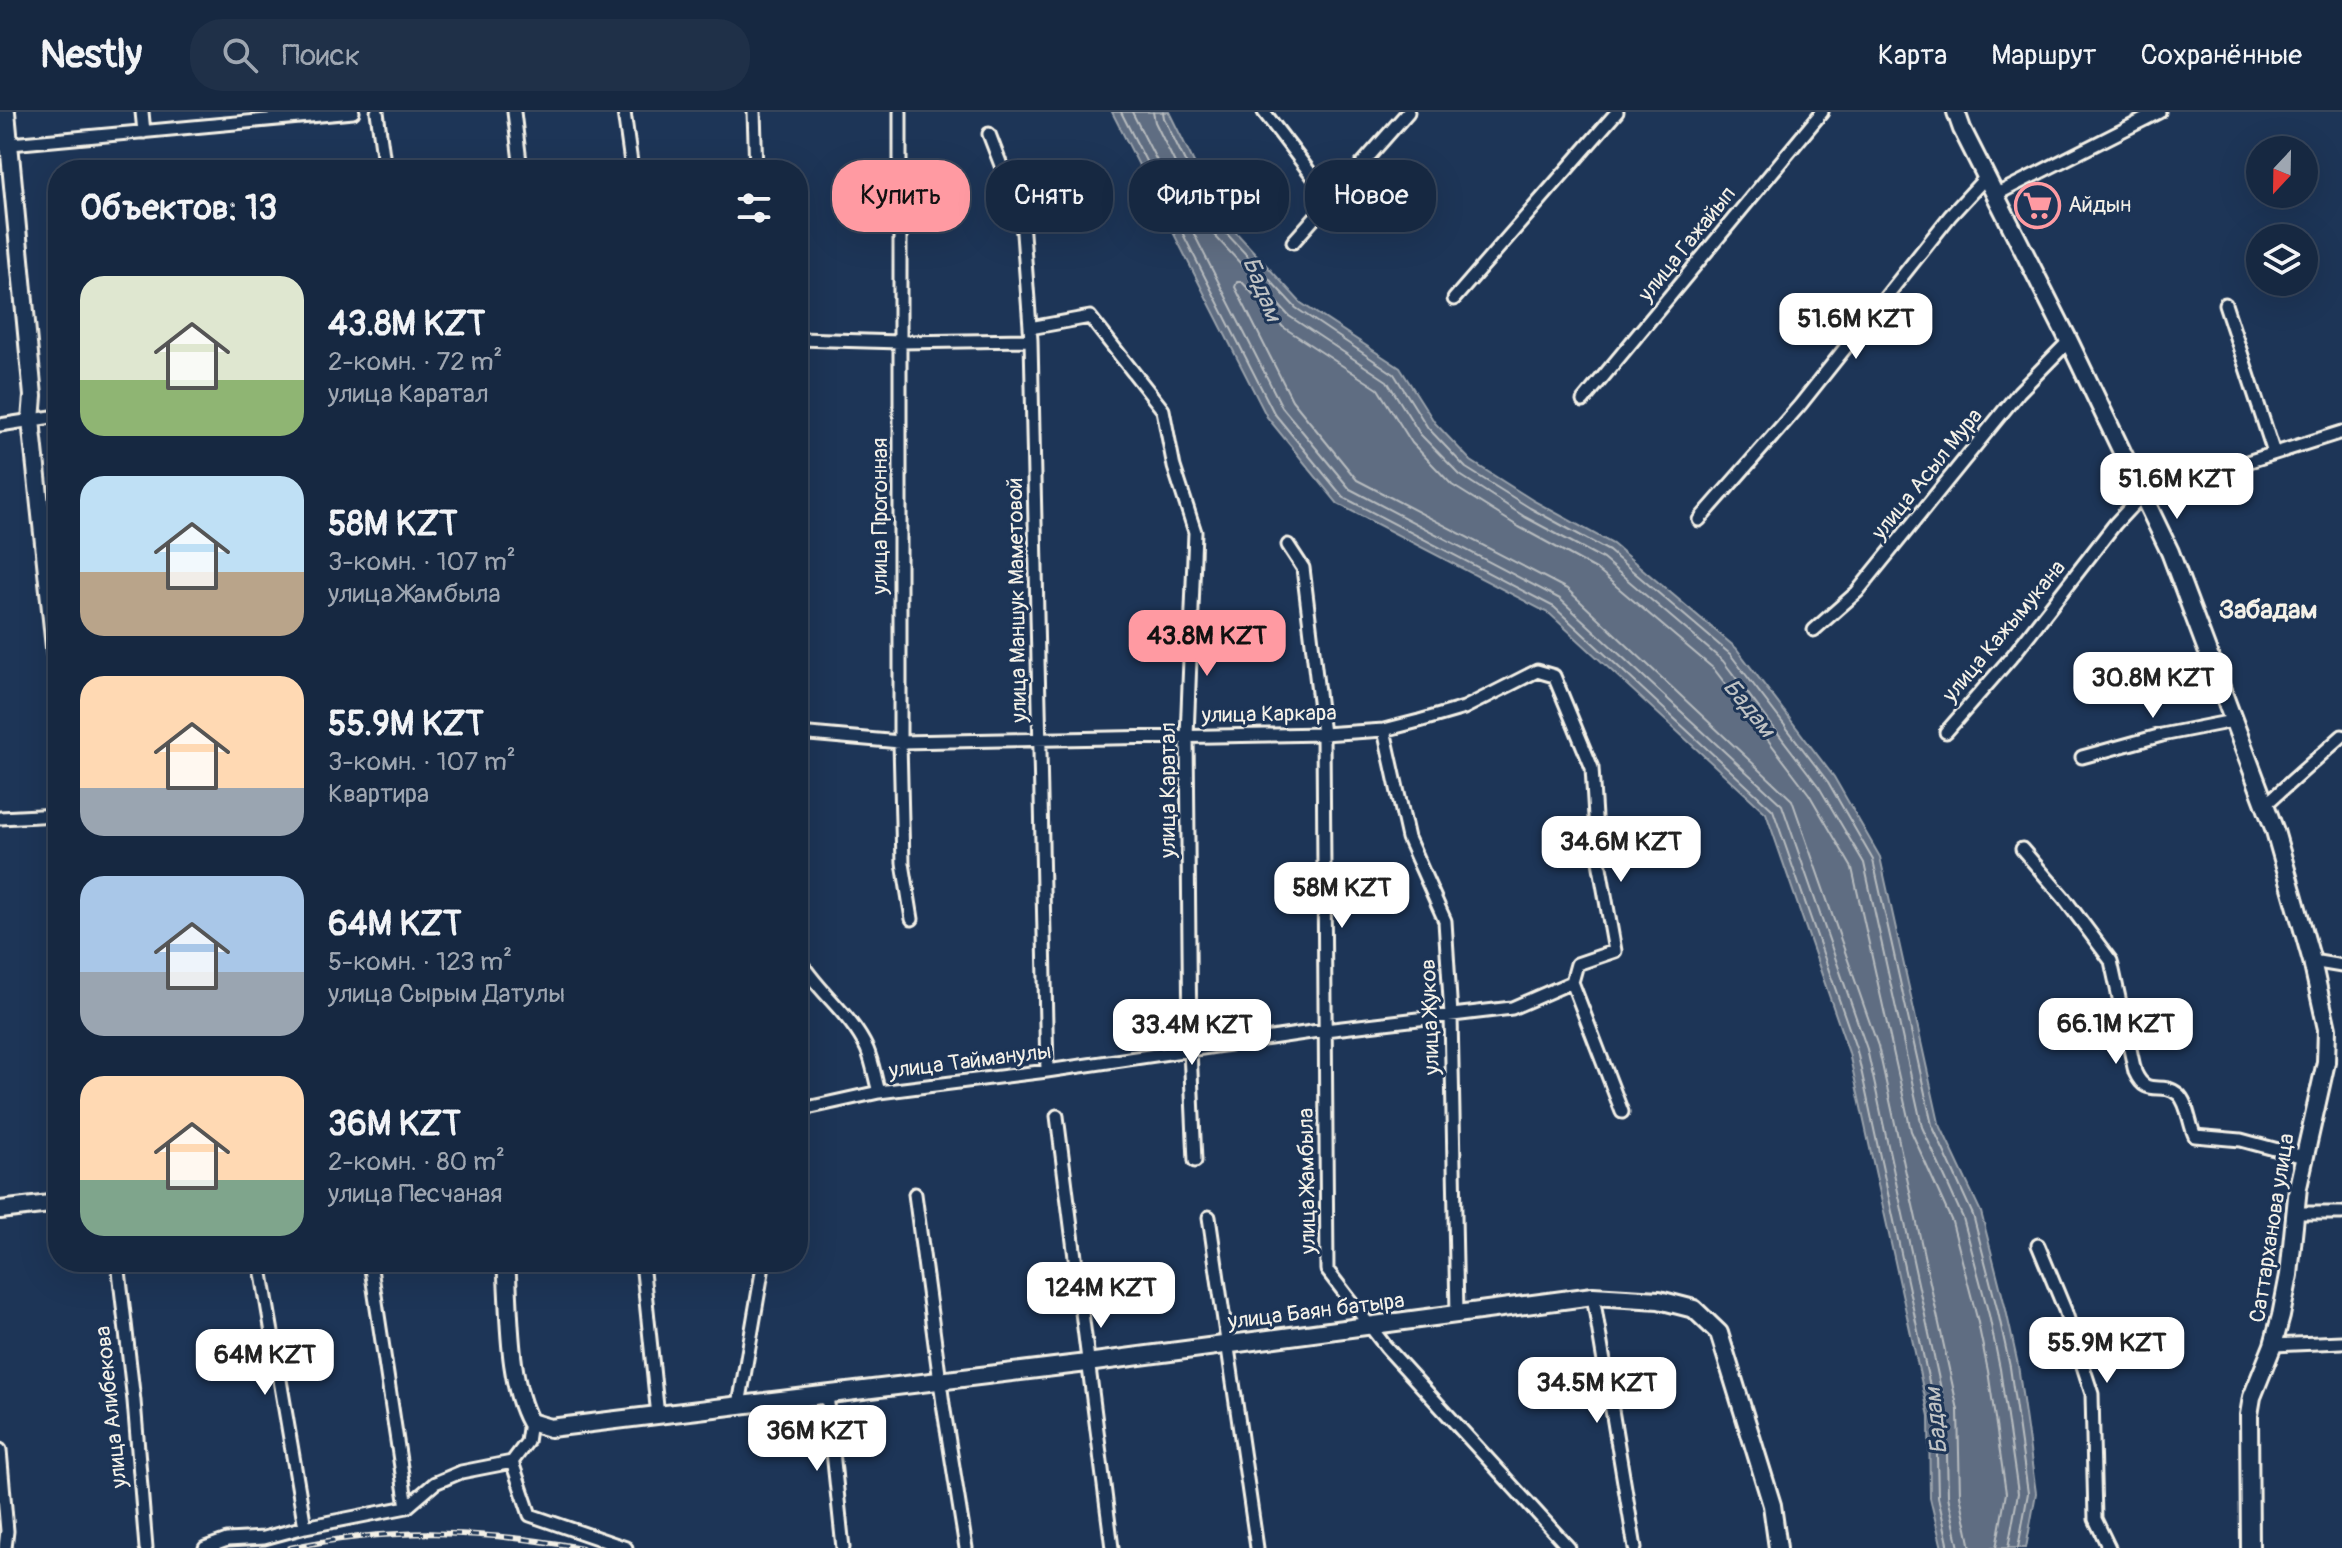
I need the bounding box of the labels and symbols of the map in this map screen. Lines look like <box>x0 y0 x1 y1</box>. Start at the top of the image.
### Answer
north arrow <box>2246 136 2318 208</box>
street label: улица Гажайып <box>1631 181 1742 308</box>
supermarket icon: Айдын <box>2013 181 2061 229</box>
place label: Айдын <box>2068 191 2131 219</box>
water label: Бадам <box>1236 253 1289 327</box>
pin: 51.6M KZT <box>1764 293 1948 361</box>
street label: улица Асыл Мура <box>1865 402 1989 546</box>
street label: улица Прогонная <box>866 438 894 595</box>
pin: 51.6M KZT <box>2085 453 2269 521</box>
street label: улица Маншук Маметовой <box>1001 477 1033 724</box>
street label: улица Кажымукана <box>1936 554 2072 709</box>
district label: Забадам <box>2219 594 2317 626</box>
pin: 43.8M KZT <box>1115 610 1299 678</box>
pin: 30.8M KZT <box>2061 652 2245 720</box>
water label: Бадам <box>1717 673 1783 745</box>
street label: улица Каркара <box>1200 699 1337 729</box>
street label: улица Каратал <box>1154 722 1182 859</box>
pin: 34.6M KZT <box>1529 816 1713 884</box>
pin: 58M KZT <box>1268 862 1416 930</box>
street label: улица Жуков <box>1414 958 1446 1077</box>
pin: 66.1M KZT <box>2024 998 2208 1066</box>
pin: 33.4M KZT <box>1100 999 1284 1067</box>
street label: улица Тайманулы <box>886 1037 1053 1085</box>
street label: улица Жамбыла <box>1292 1108 1322 1255</box>
street label: Саттарханова улица <box>2243 1131 2301 1325</box>
pin: 124M KZT <box>1018 1262 1184 1330</box>
street label: улица Баян батыра <box>1225 1286 1406 1336</box>
pin: 55.9M KZT <box>2015 1317 2199 1385</box>
street label: улица Алибекова <box>89 1325 134 1490</box>
pin: 64M KZT <box>191 1329 339 1397</box>
pin: 34.5M KZT <box>1505 1357 1689 1425</box>
water label: Бадам <box>1918 1384 1954 1456</box>
pin: 36M KZT <box>743 1405 891 1473</box>

